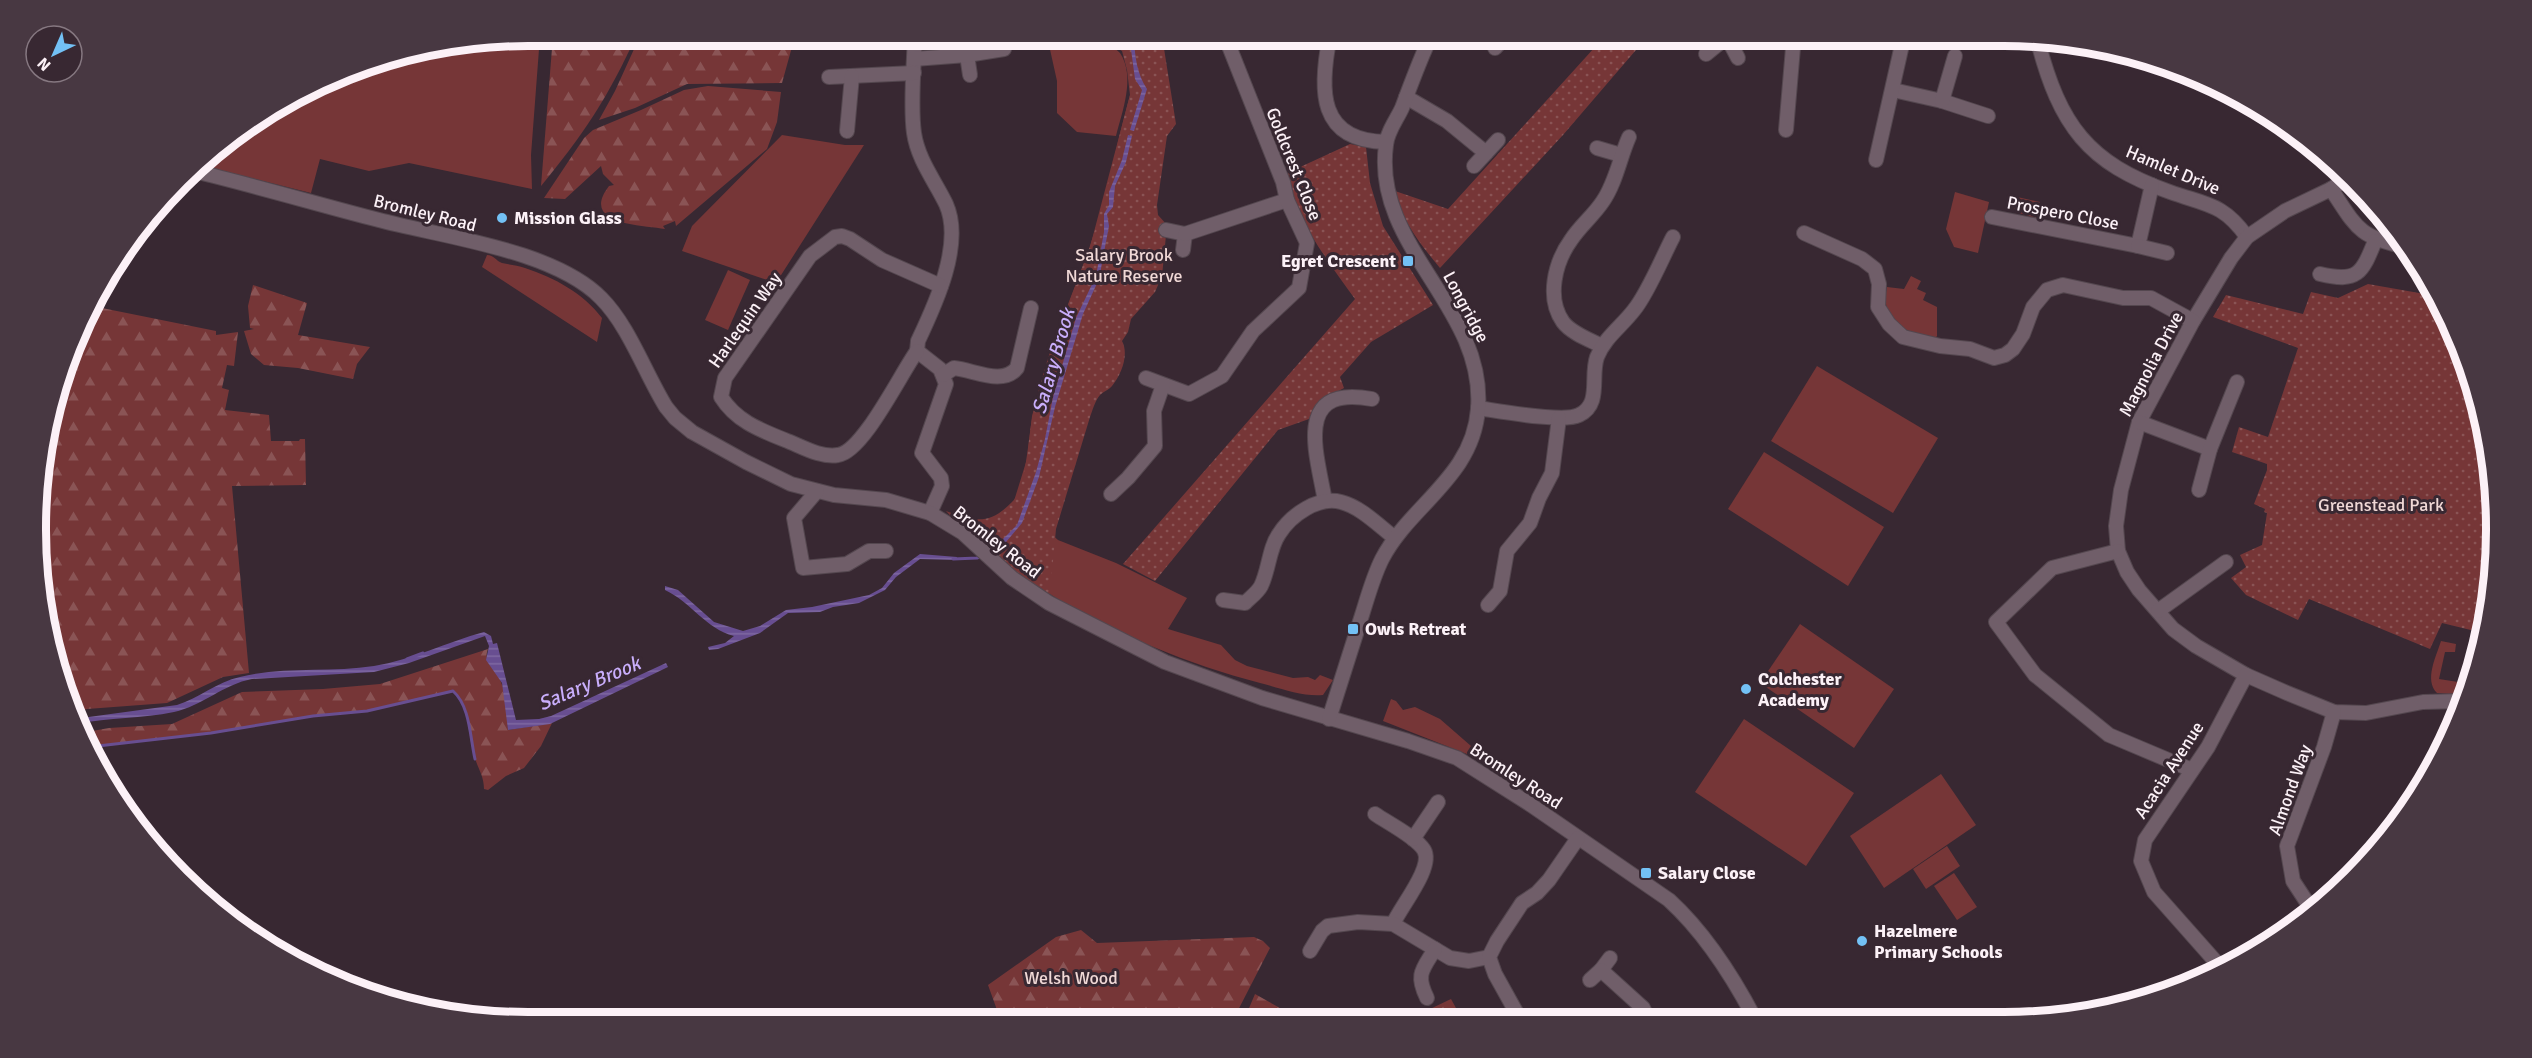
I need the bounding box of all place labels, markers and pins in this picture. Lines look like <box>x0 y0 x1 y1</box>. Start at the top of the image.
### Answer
place label: Mission Glass <box>514 207 622 229</box>
marker: Mission Glass <box>495 211 509 225</box>
place label: Egret Crescent <box>1281 250 1396 272</box>
marker: Egret Crescent <box>1401 254 1415 268</box>
place label: Owls Retreat <box>1365 618 1467 640</box>
marker: Owls Retreat <box>1346 622 1360 636</box>
place label: Colchester Academy <box>1758 668 1842 711</box>
marker: Colchester Academy <box>1739 682 1753 696</box>
place label: Salary Close <box>1658 862 1756 884</box>
marker: Salary Close <box>1639 866 1653 880</box>
place label: Hazelmere Primary Schools <box>1874 920 2002 963</box>
marker: Hazelmere Primary Schools <box>1855 934 1869 948</box>

